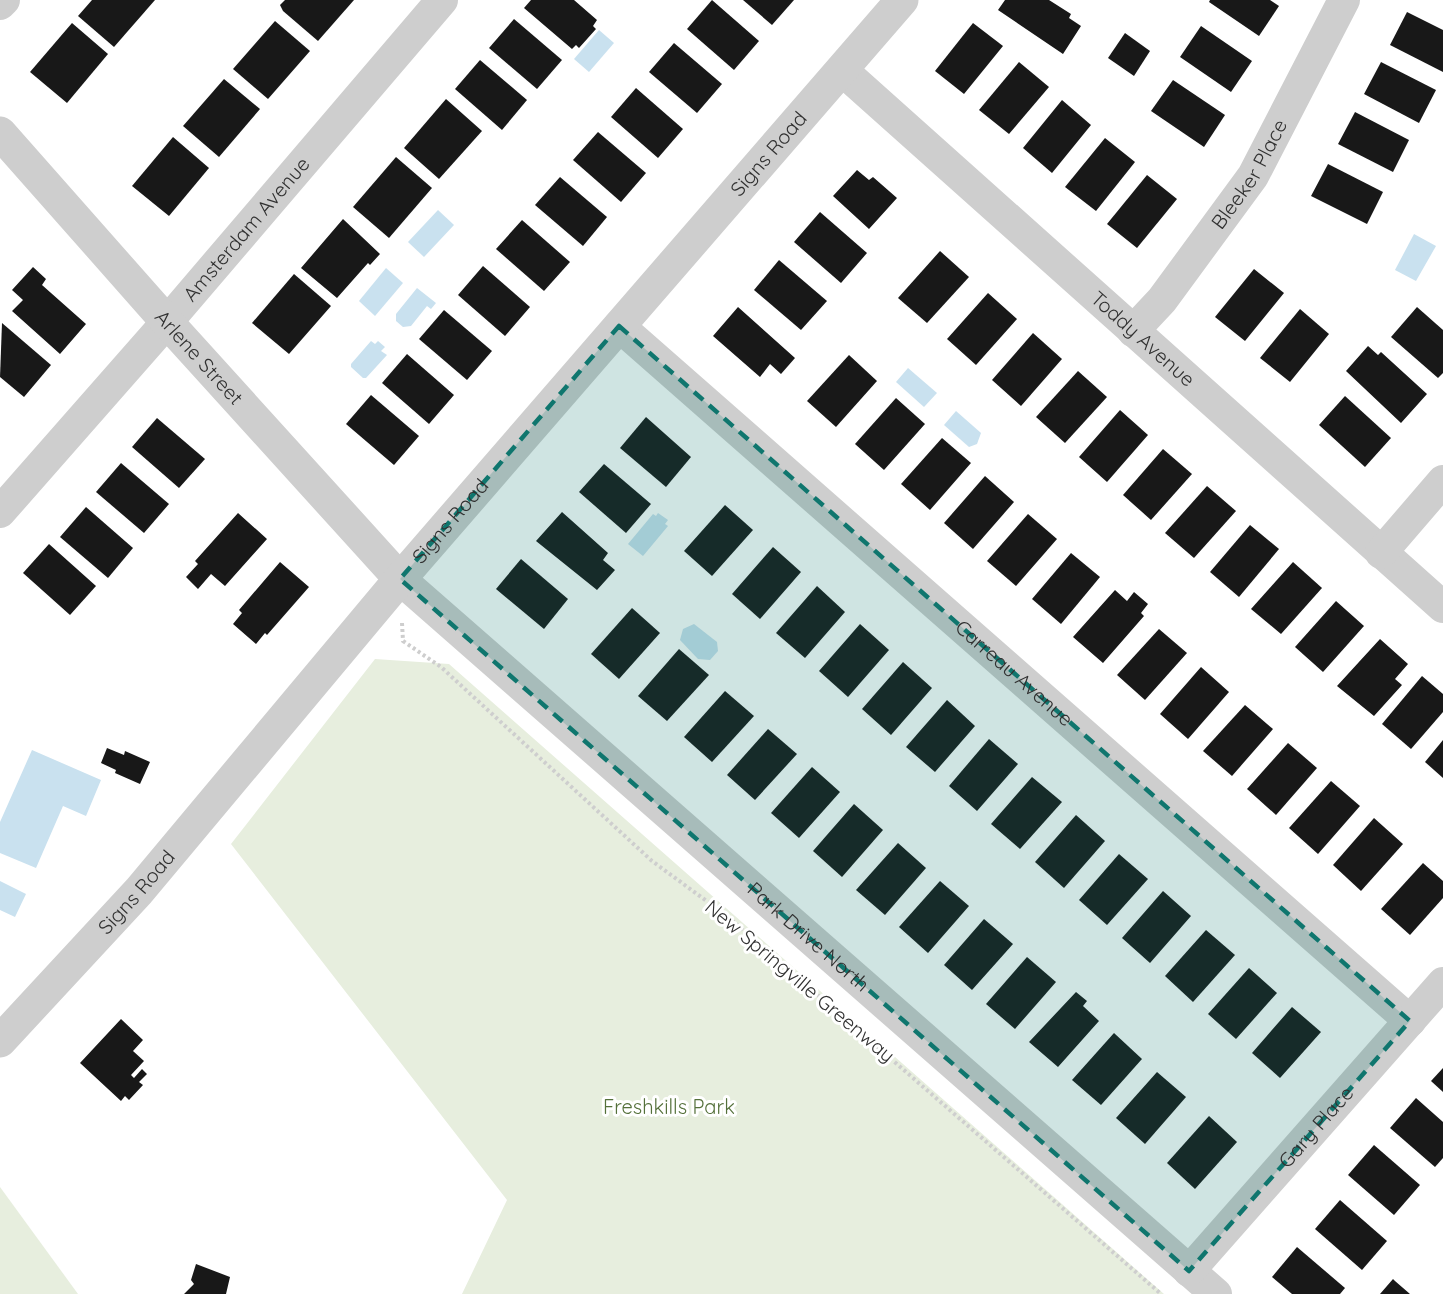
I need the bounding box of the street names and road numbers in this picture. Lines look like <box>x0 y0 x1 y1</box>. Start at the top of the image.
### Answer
street label: Signs Road <box>725 106 812 201</box>
street label: Bleeker Place <box>1205 115 1292 234</box>
street label: Amsterdam Avenue <box>177 151 315 306</box>
street label: Toddy Avenue <box>1086 285 1200 392</box>
street label: Arlene Street <box>150 304 249 410</box>
street label: Signs Road <box>406 473 493 568</box>
street label: Carreau Avenue <box>950 614 1079 731</box>
street label: Signs Road <box>92 845 180 939</box>
street label: Park Drive North <box>743 876 875 997</box>
street label: New Springville Greenway <box>700 894 900 1067</box>
street label: Gary Place <box>1273 1080 1358 1173</box>

